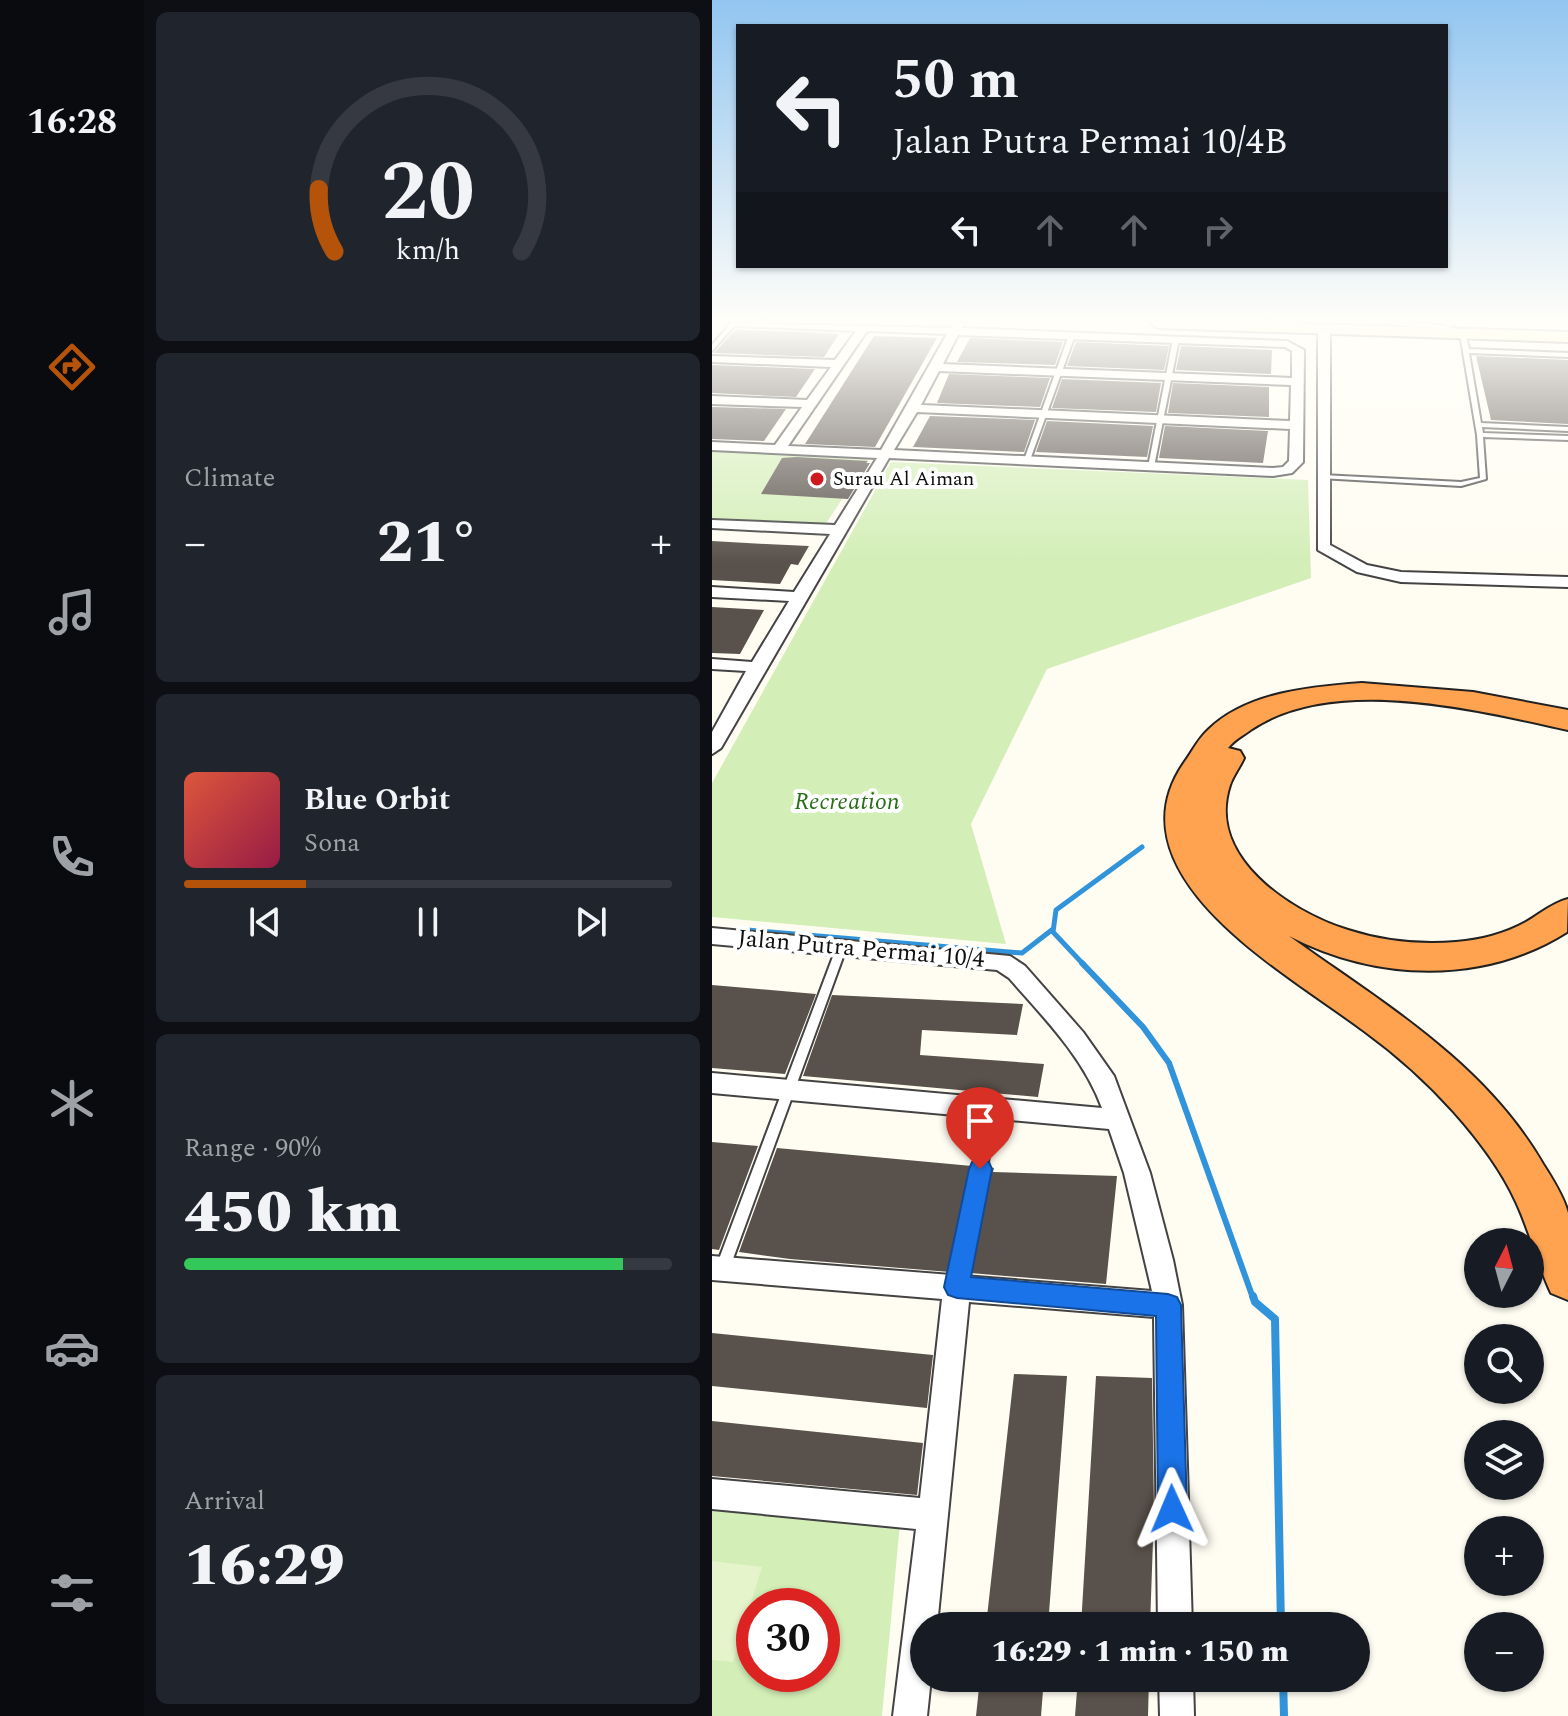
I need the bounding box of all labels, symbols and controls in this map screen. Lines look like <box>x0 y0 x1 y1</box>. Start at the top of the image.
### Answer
text: 50 m <box>892 38 1019 123</box>
icon: left <box>760 56 864 160</box>
text: 16:28 <box>27 95 117 150</box>
text: Jalan Putra Permai 10/4B <box>892 115 1287 170</box>
text: 20 <box>381 130 475 257</box>
icon: left <box>944 208 988 252</box>
icon: ahead <box>1028 208 1072 252</box>
icon: ahead <box>1112 208 1156 252</box>
icon: right <box>1196 208 1240 252</box>
text: km/h <box>396 230 460 273</box>
icon: directions <box>44 339 100 395</box>
text: Climate <box>184 458 275 498</box>
place label: Surau Al Aiman <box>833 464 974 494</box>
marker: Surau Al Aiman <box>808 470 826 488</box>
text: 21° <box>377 497 479 589</box>
text: − <box>184 510 206 577</box>
text: + <box>650 510 672 577</box>
icon: music <box>44 584 100 640</box>
text: Blue Orbit <box>304 777 450 823</box>
park label: Recreation <box>794 784 900 820</box>
text: Sona <box>304 823 360 863</box>
icon: phone <box>44 829 100 885</box>
icon: previous <box>243 900 287 944</box>
icon: pause <box>406 900 450 944</box>
icon: next <box>569 900 613 944</box>
street label: Jalan Putra Permai 10/4 <box>736 920 986 978</box>
icon: climate <box>44 1075 100 1131</box>
pin <box>946 1087 1014 1169</box>
icon: arrive <box>958 1099 1002 1143</box>
text: Range · 90% <box>184 1128 321 1168</box>
text: 450 km <box>184 1167 401 1259</box>
north arrow <box>1464 1228 1544 1308</box>
map controls <box>1464 1228 1544 1692</box>
icon: car <box>44 1320 100 1376</box>
button: search <box>1464 1324 1544 1404</box>
button: layers <box>1464 1420 1544 1500</box>
position arrow <box>1130 1467 1214 1551</box>
text: Arrival <box>184 1481 265 1521</box>
button: + <box>1464 1516 1544 1596</box>
text: 16:29 <box>184 1520 345 1612</box>
icon: filters <box>44 1565 100 1621</box>
speed limit sign: 30 <box>736 1588 840 1692</box>
button: − <box>1464 1612 1544 1692</box>
text: 16:29 · 1 min · 150 m <box>991 1629 1289 1675</box>

